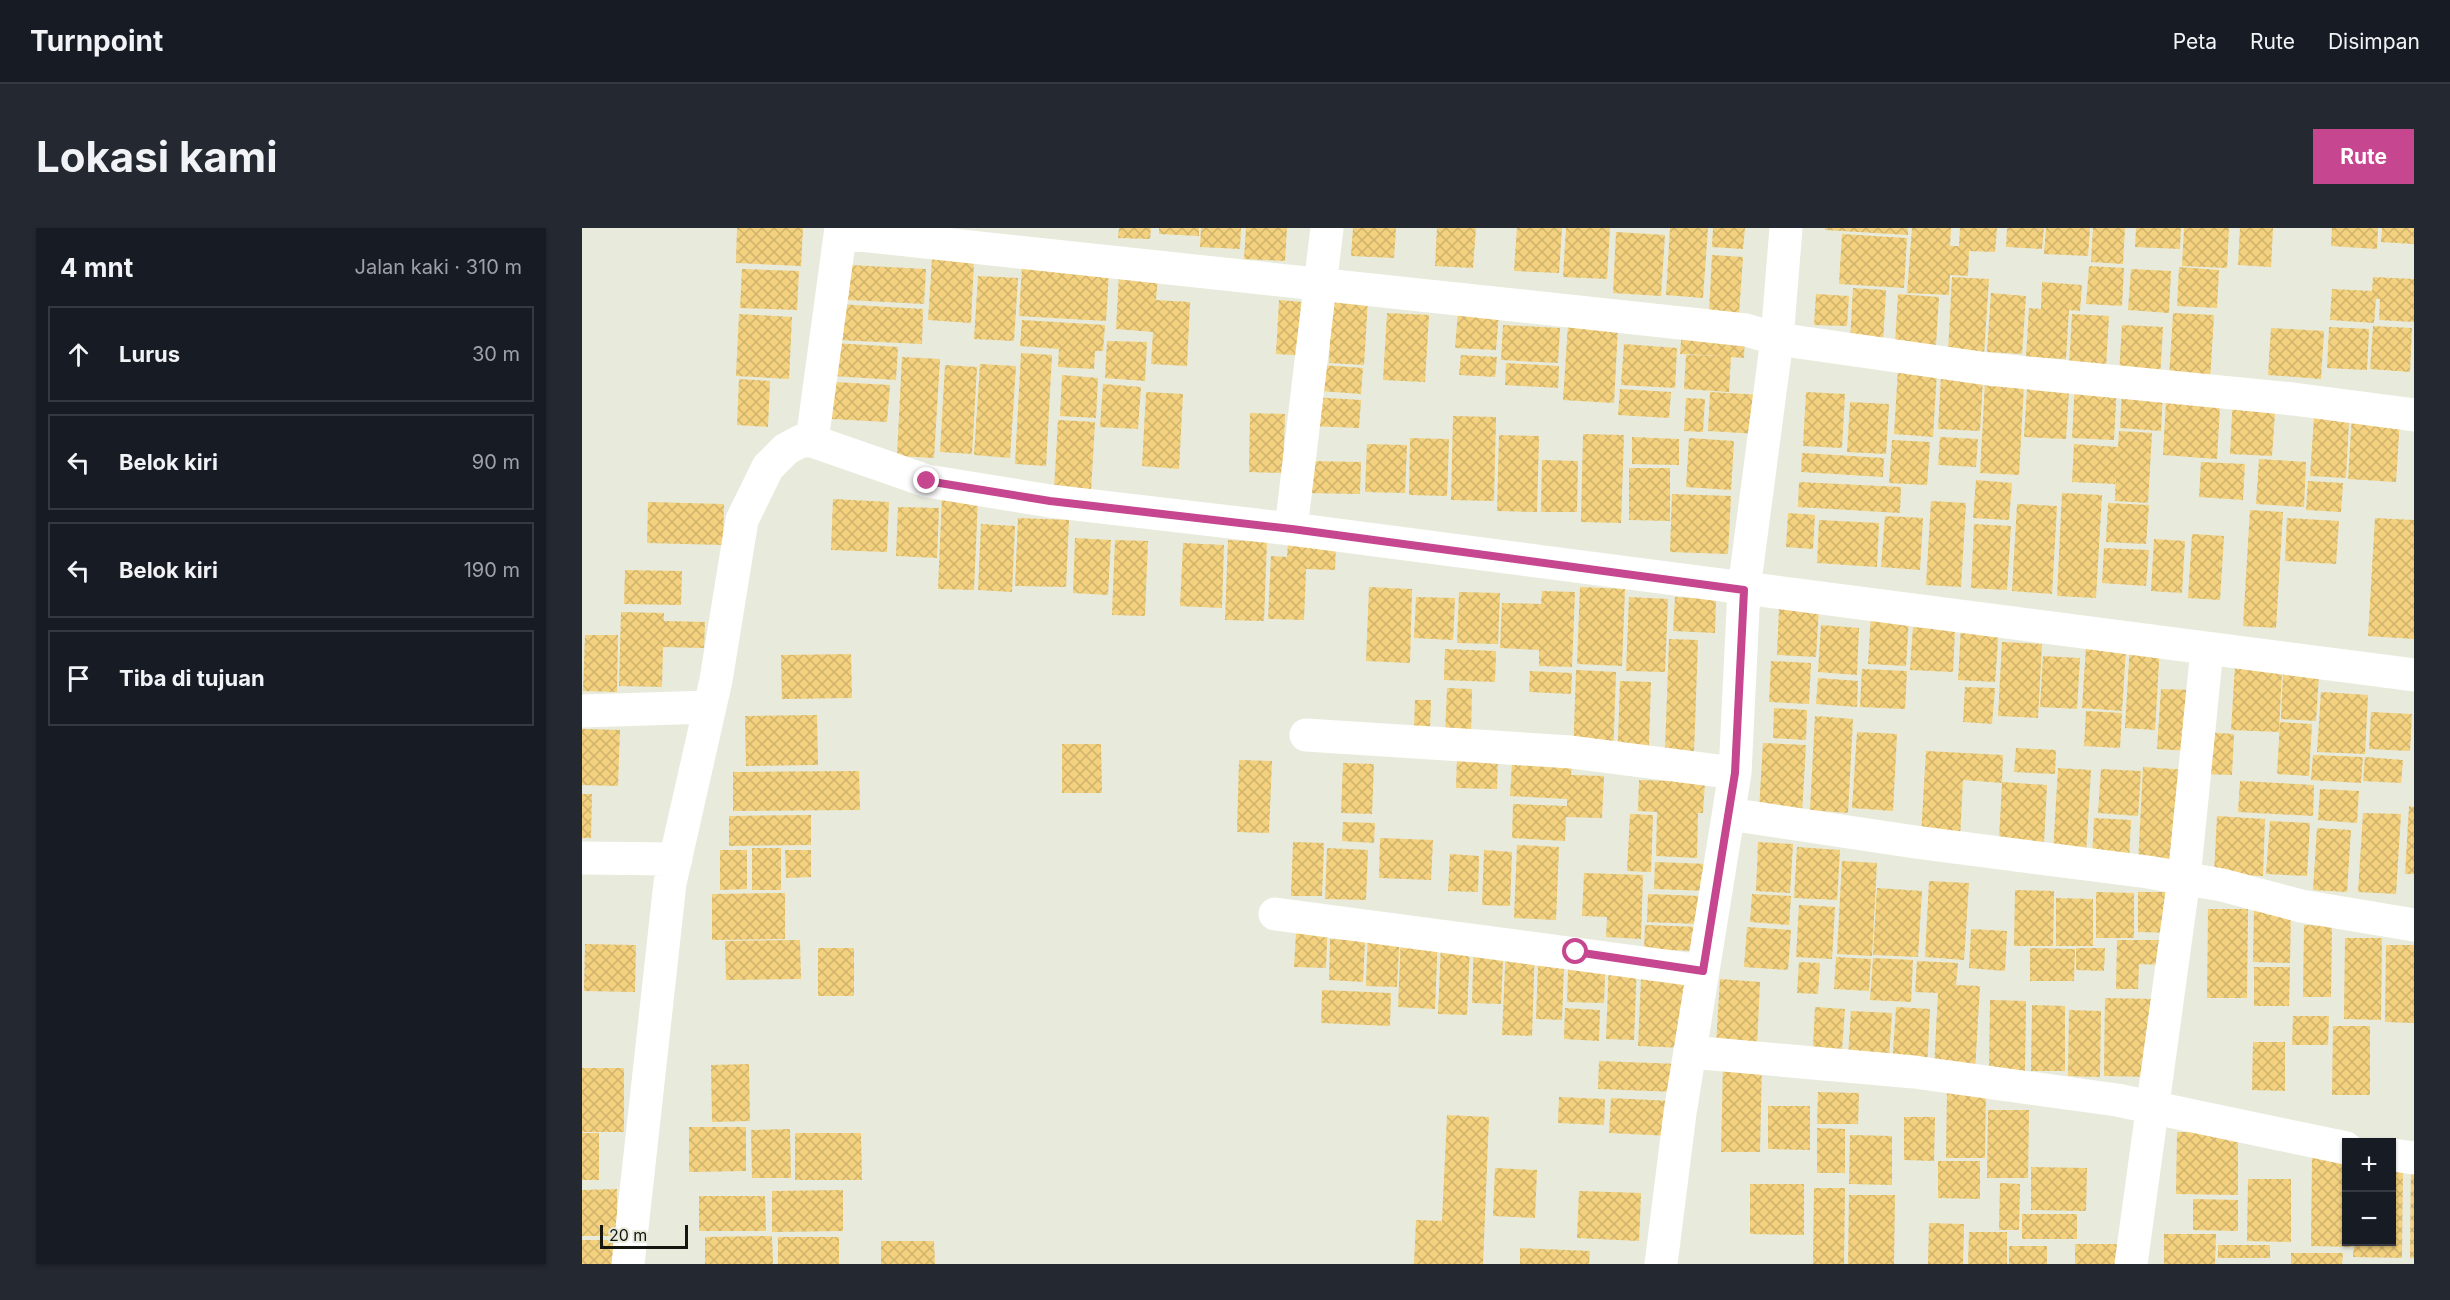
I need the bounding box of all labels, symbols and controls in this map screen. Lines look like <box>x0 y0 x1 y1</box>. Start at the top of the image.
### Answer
text: Turnpoint <box>30 24 163 58</box>
text: Peta <box>2173 29 2217 54</box>
text: Rute <box>2250 29 2295 54</box>
text: Disimpan <box>2328 29 2420 54</box>
button: Rute <box>2313 129 2414 184</box>
text: Lokasi kami <box>36 131 278 182</box>
text: 4 mnt <box>60 252 133 283</box>
text: Jalan kaki · 310 m <box>355 255 522 279</box>
icon: ahead <box>62 338 95 371</box>
text: Lurus <box>119 341 180 367</box>
text: 30 m <box>472 342 520 366</box>
icon: left <box>62 446 95 479</box>
text: Belok kiri <box>119 449 218 475</box>
text: 90 m <box>472 450 520 474</box>
route end <box>913 467 939 493</box>
icon: left <box>62 554 95 587</box>
text: Belok kiri <box>119 557 218 583</box>
text: 190 m <box>464 558 520 582</box>
icon: arrive <box>62 662 95 695</box>
text: Tiba di tujuan <box>119 665 265 691</box>
route start <box>1562 938 1588 964</box>
map controls <box>2342 1138 2396 1246</box>
button: + <box>2342 1138 2396 1192</box>
button: − <box>2342 1192 2396 1246</box>
scale bar <box>600 1222 688 1250</box>
text: 20 m <box>609 1225 647 1245</box>

